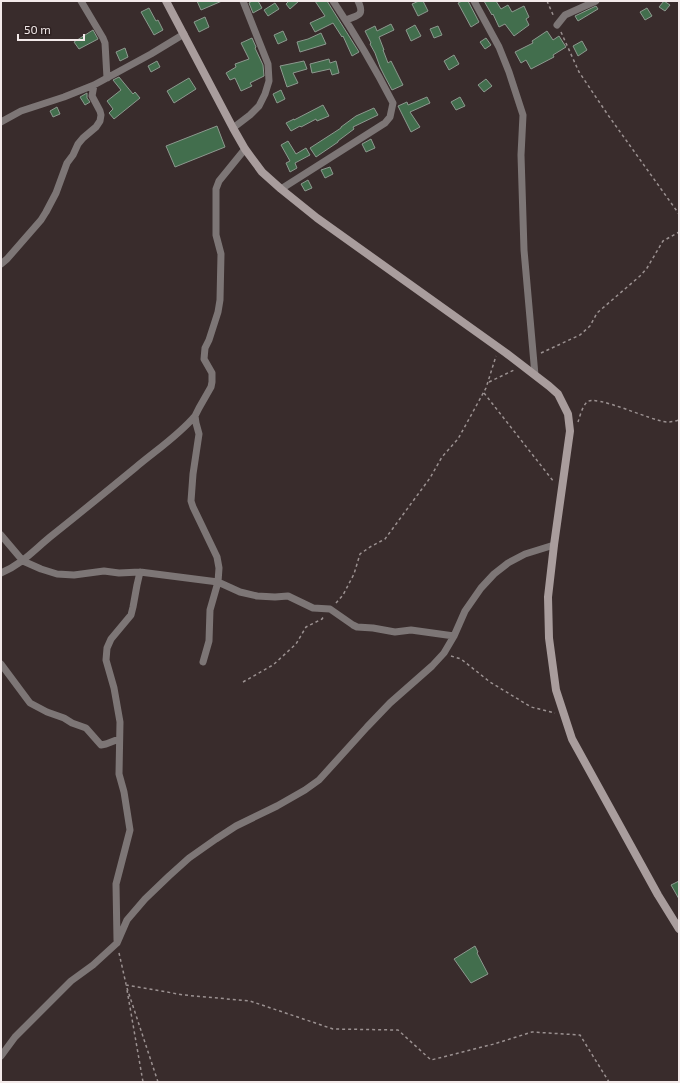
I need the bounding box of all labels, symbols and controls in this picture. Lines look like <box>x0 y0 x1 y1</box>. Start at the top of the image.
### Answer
scale bar <box>18 16 84 42</box>
text: 50 m <box>24 22 51 36</box>

